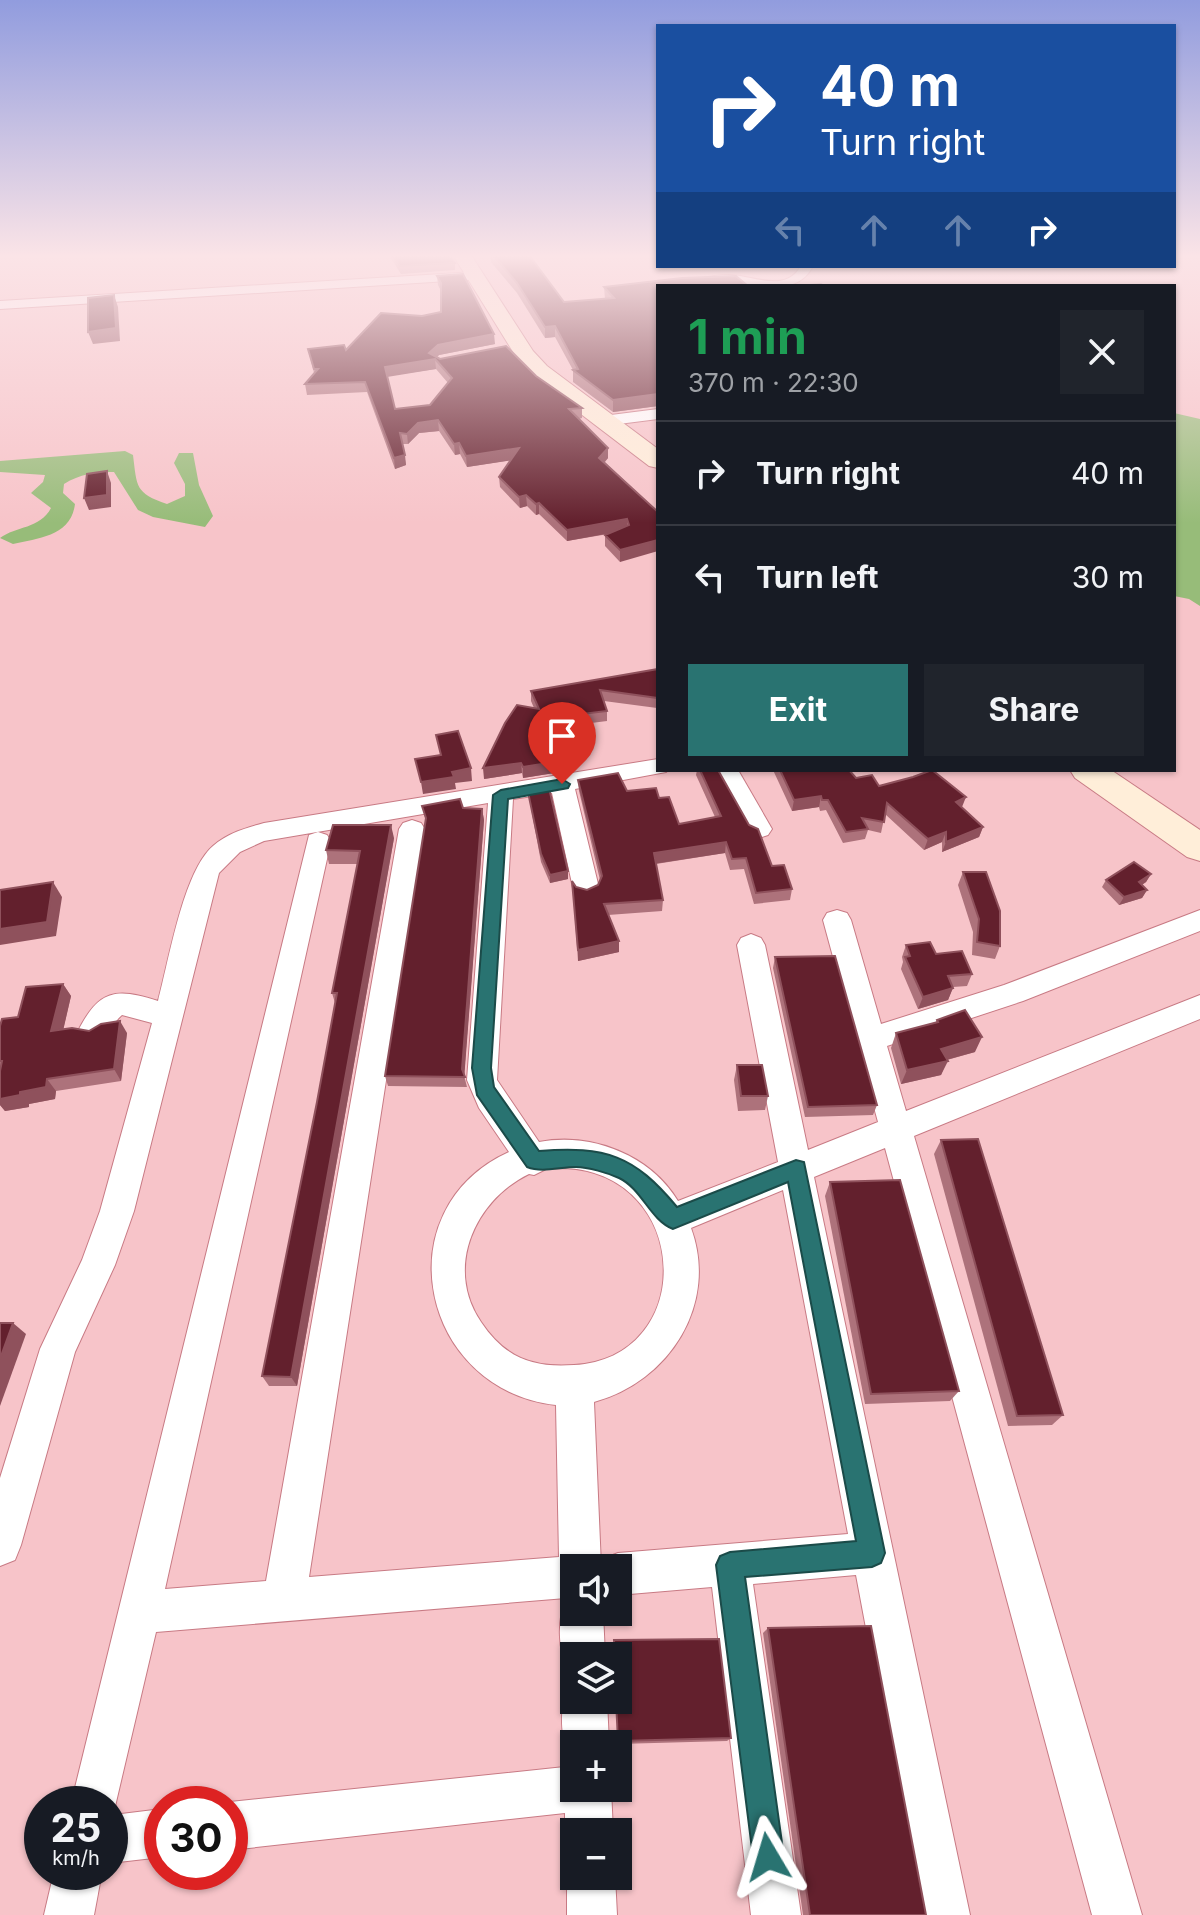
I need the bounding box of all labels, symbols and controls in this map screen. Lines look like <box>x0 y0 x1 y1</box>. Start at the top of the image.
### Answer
text: 40 m <box>820 52 960 120</box>
icon: right <box>688 56 792 160</box>
text: Turn right <box>820 120 985 164</box>
icon: left <box>768 208 812 252</box>
icon: ahead <box>852 208 896 252</box>
icon: ahead <box>936 208 980 252</box>
icon: right <box>1020 208 1064 252</box>
text: 1 min <box>688 307 807 366</box>
button: close <box>1060 310 1144 394</box>
text: 370 m · 22:30 <box>688 367 859 398</box>
icon: right <box>688 451 732 495</box>
text: Turn right <box>756 455 900 491</box>
text: 40 m <box>1071 455 1144 491</box>
icon: left <box>688 555 732 599</box>
text: Turn left <box>756 559 878 595</box>
text: 30 m <box>1072 559 1144 595</box>
button: Exit <box>688 664 908 756</box>
button: Share <box>924 664 1144 756</box>
pin <box>528 702 596 784</box>
icon: arrive <box>540 714 584 758</box>
map controls <box>560 1554 632 1890</box>
button: sound <box>560 1554 632 1626</box>
button: layers <box>560 1642 632 1714</box>
button: + <box>560 1730 632 1802</box>
speed limit sign: 30 <box>144 1786 248 1890</box>
text: 25 <box>51 1803 101 1852</box>
position arrow <box>726 1815 810 1899</box>
button: − <box>560 1818 632 1890</box>
text: km/h <box>52 1846 100 1870</box>

